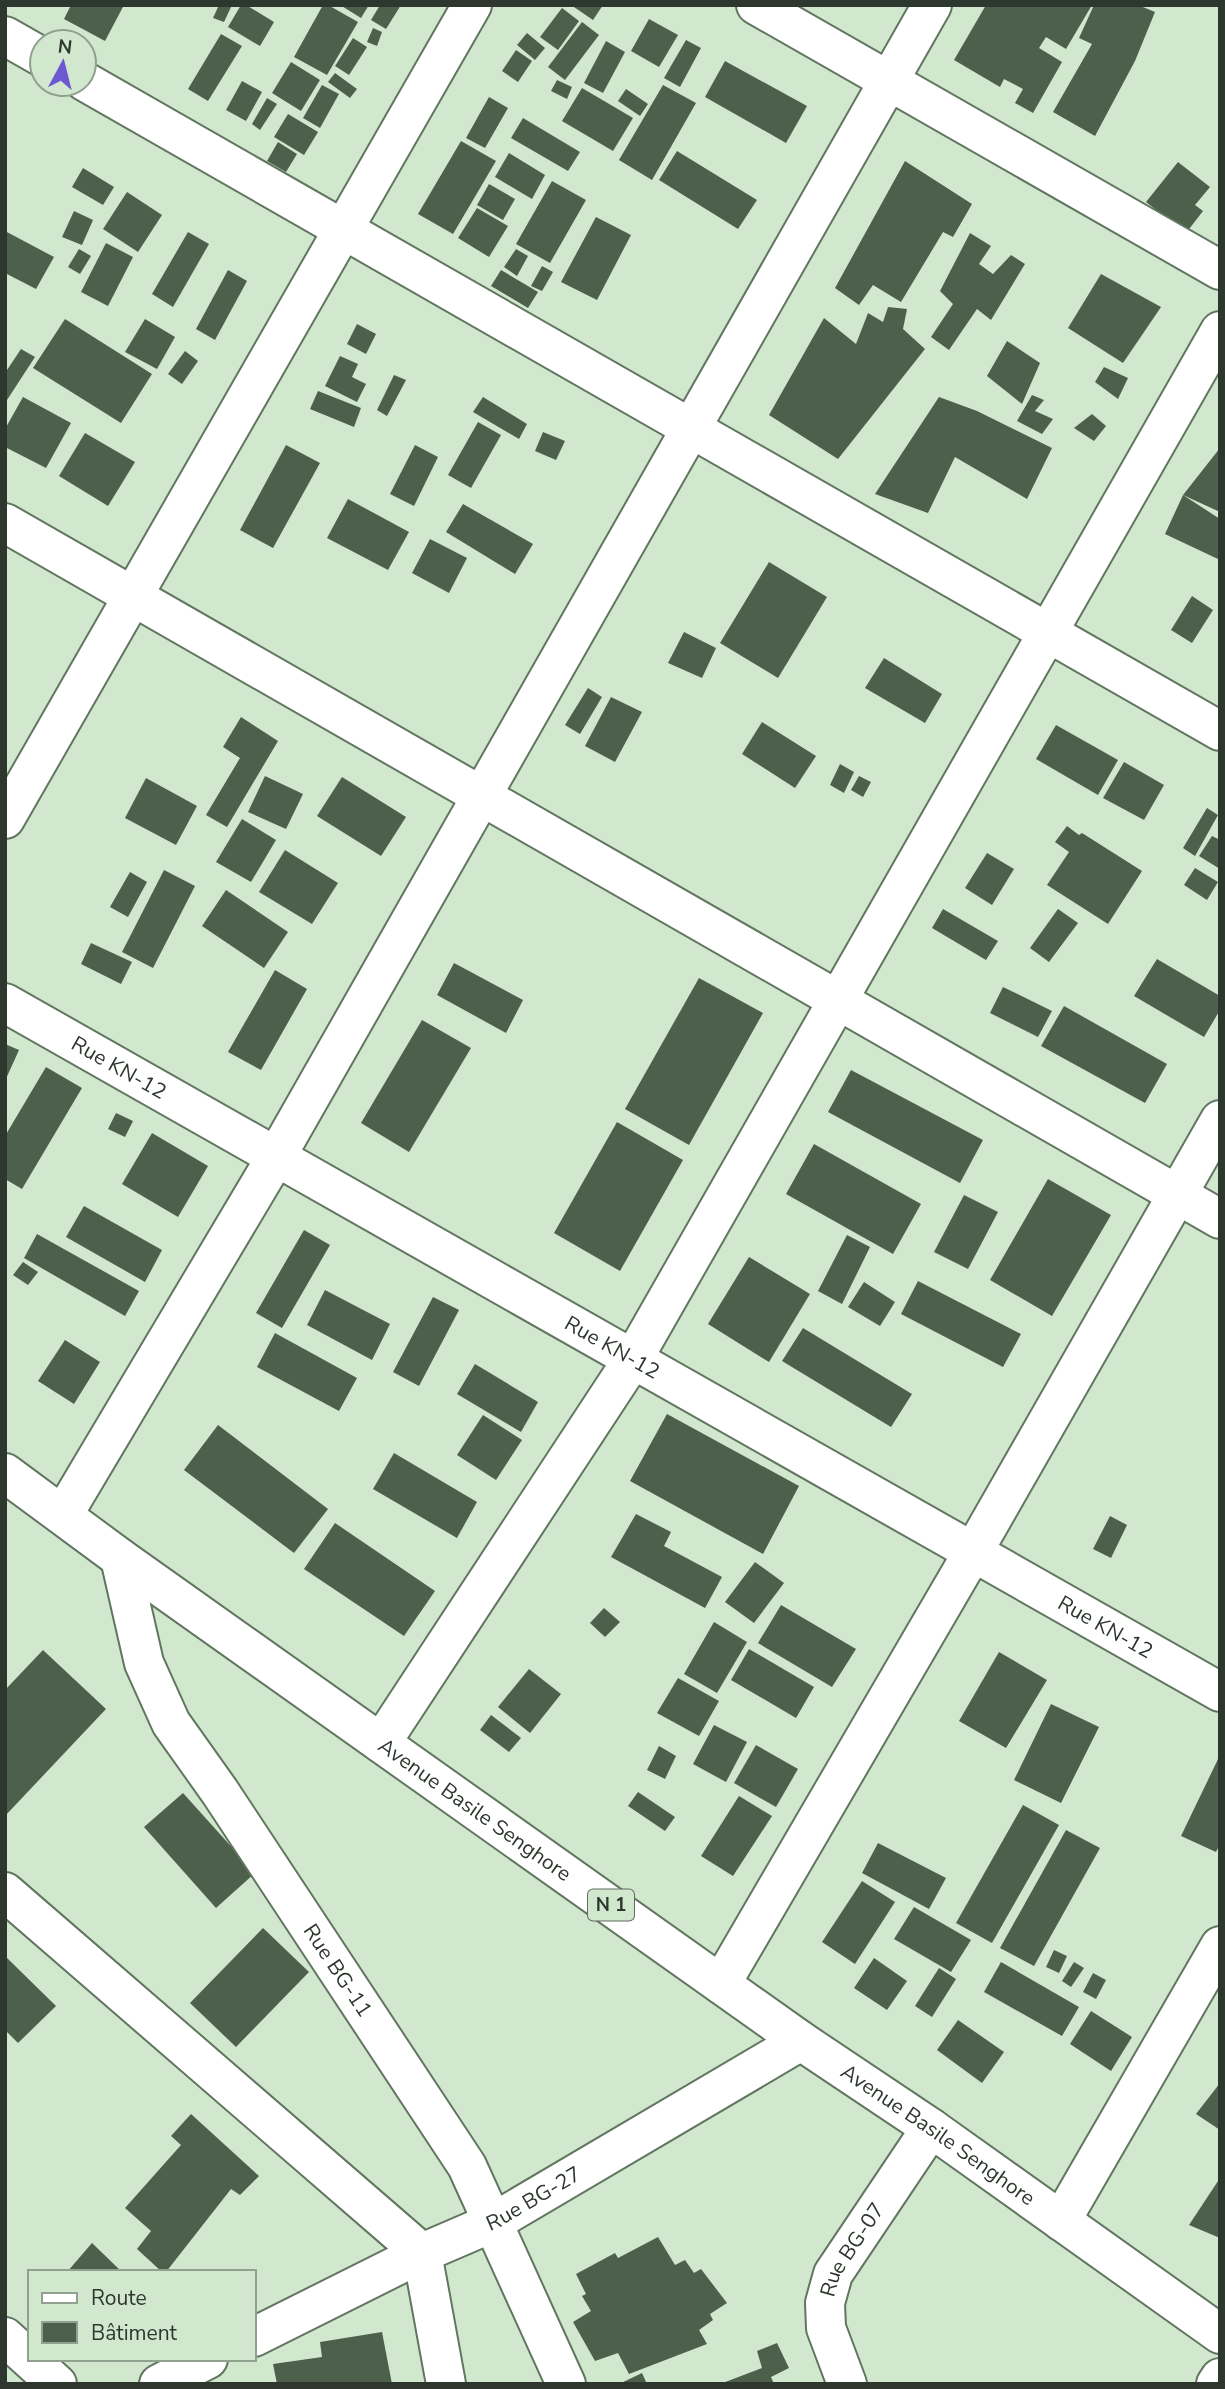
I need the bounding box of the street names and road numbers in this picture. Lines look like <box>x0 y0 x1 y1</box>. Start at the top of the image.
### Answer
street label: Rue KN-12 <box>66 1029 172 1106</box>
street label: Rue KN-12 <box>559 1309 665 1385</box>
street label: Rue KN-12 <box>1053 1589 1158 1665</box>
street label: Avenue Basile Senghore <box>373 1732 577 1888</box>
road number: N 1 <box>588 1890 634 1921</box>
street label: Rue BG-11 <box>297 1919 379 2022</box>
street label: Avenue Basile Senghore <box>835 2058 1041 2212</box>
street label: Rue BG-27 <box>482 2160 586 2238</box>
street label: Rue BG-07 <box>813 2197 891 2300</box>

